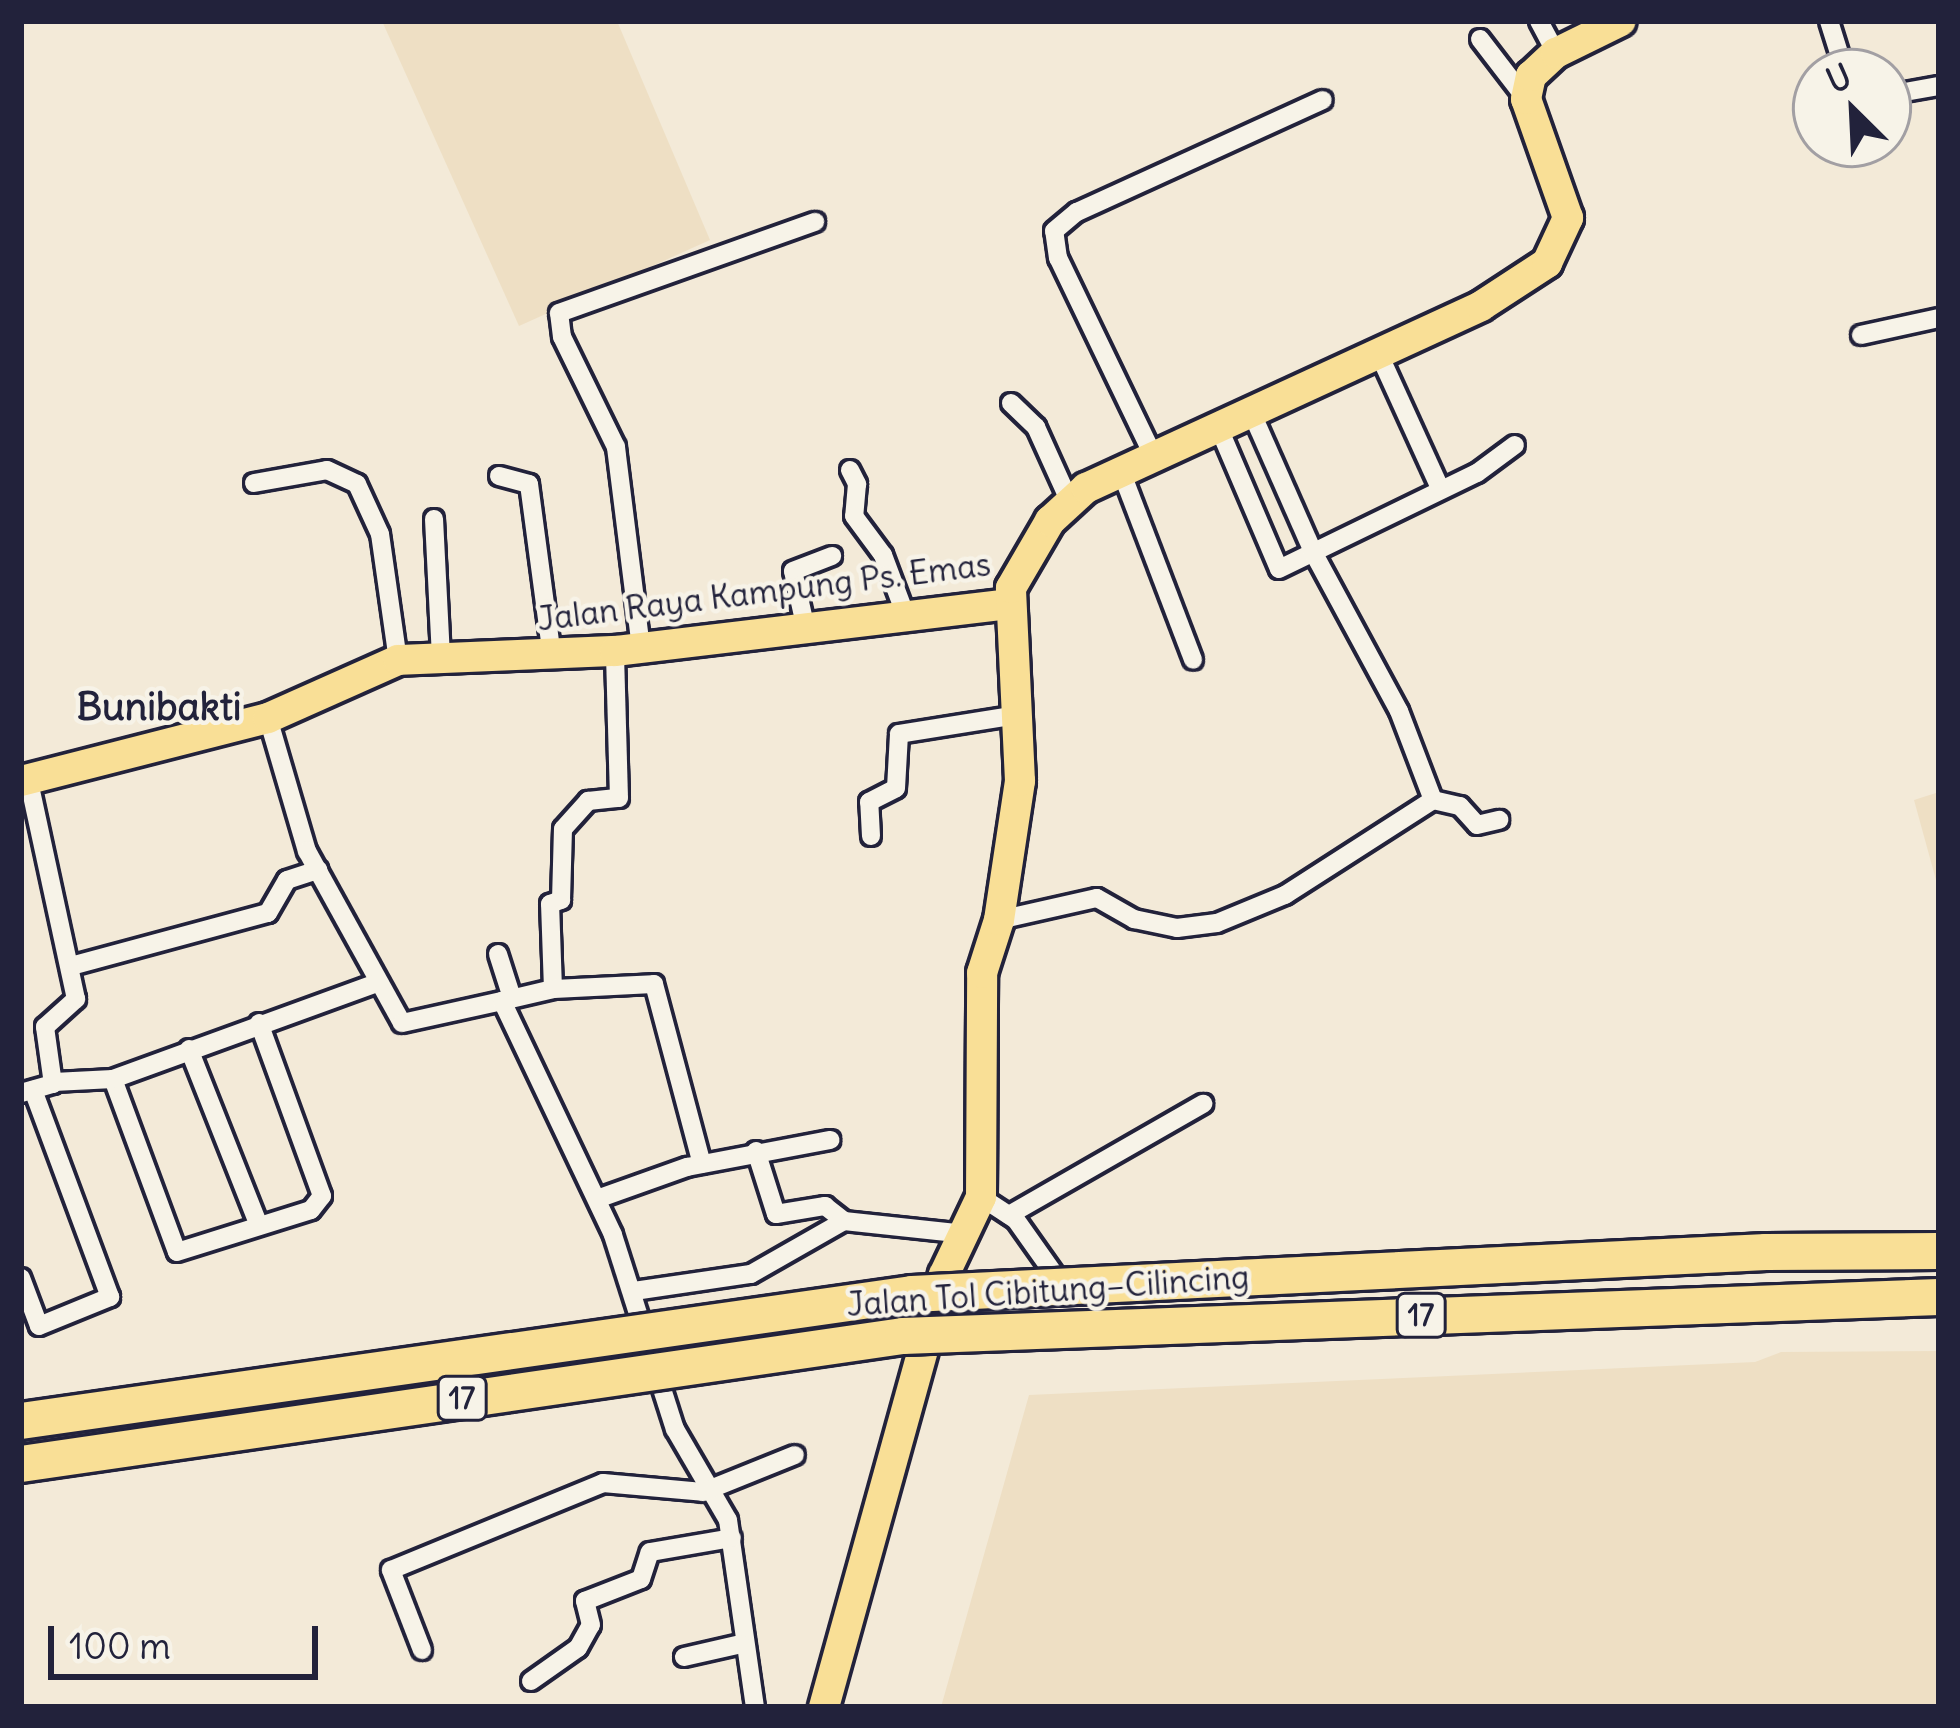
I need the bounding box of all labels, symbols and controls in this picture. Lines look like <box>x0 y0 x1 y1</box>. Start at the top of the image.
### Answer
north arrow <box>1792 48 1912 168</box>
text: U <box>1820 54 1857 102</box>
street label: Jalan Raya Kampung Ps. Emas <box>535 545 993 639</box>
district label: Bunibakti <box>76 684 242 730</box>
street label: Jalan Tol Cibitung–Cilincing <box>845 1257 1251 1325</box>
road number: 17 <box>1394 1291 1448 1339</box>
road number: 17 <box>435 1374 489 1422</box>
scale bar <box>54 1602 324 1676</box>
text: 100 m <box>69 1624 171 1669</box>

